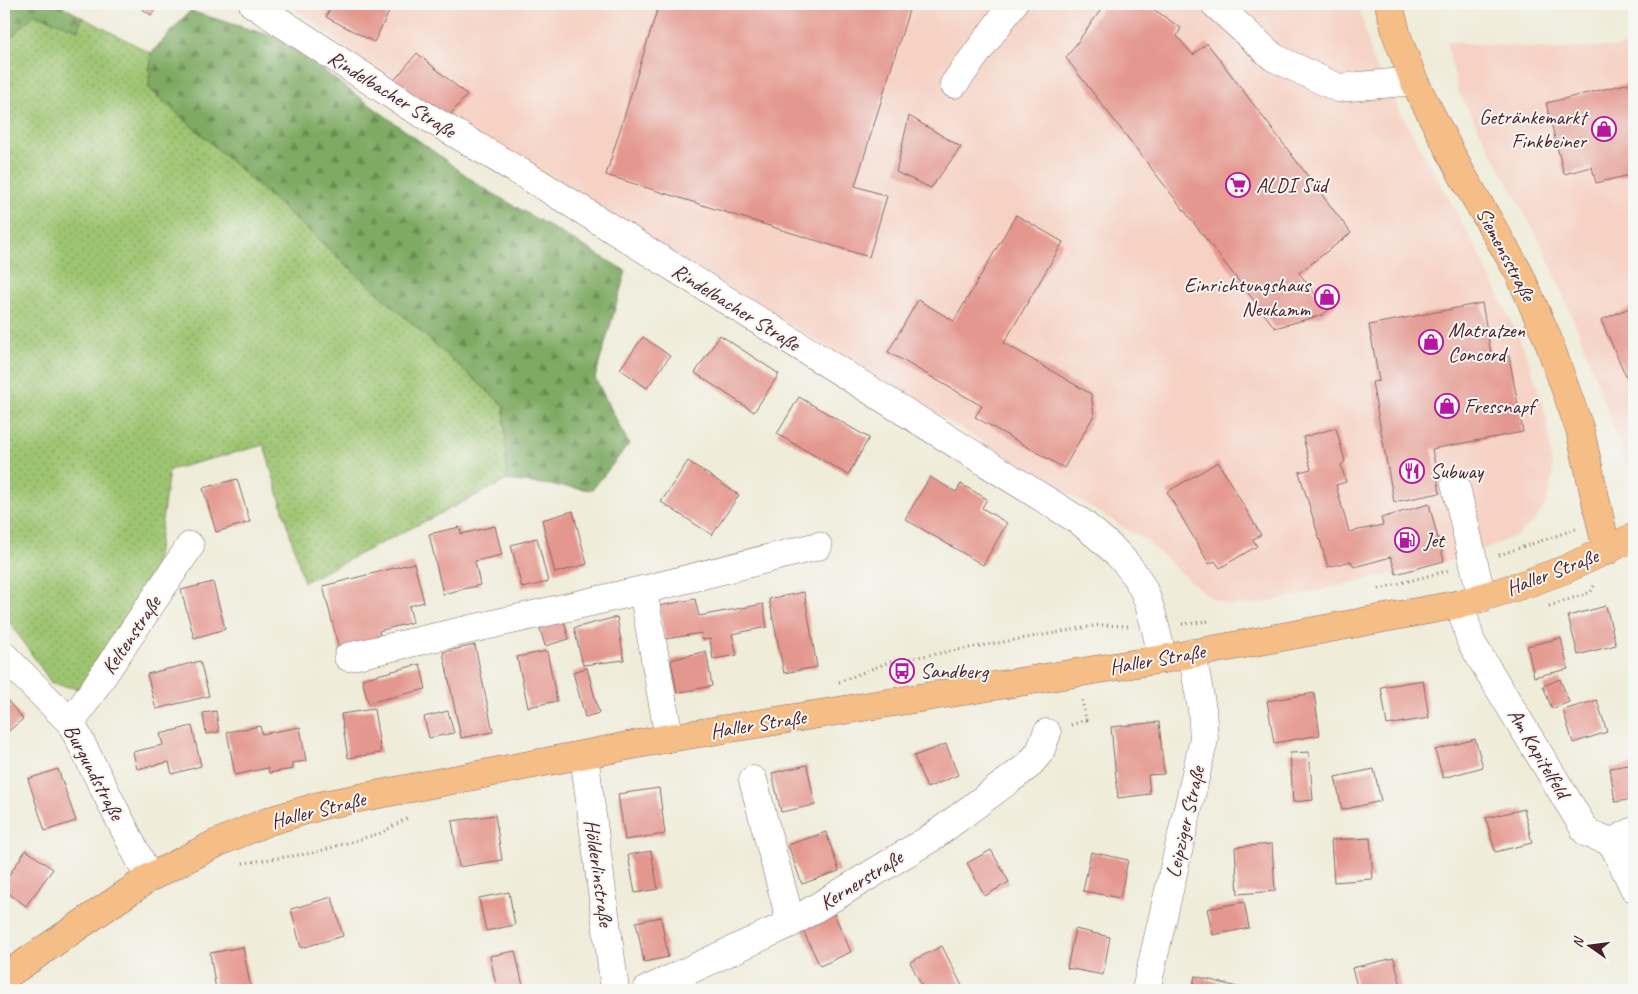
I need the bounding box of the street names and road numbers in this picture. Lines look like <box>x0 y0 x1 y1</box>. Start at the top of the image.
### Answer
street label: Rindelbacher Straße <box>323 44 463 145</box>
street label: Siemensstraße <box>1470 203 1543 307</box>
street label: Rindelbacher Straße <box>667 257 807 358</box>
street label: Haller Straße <box>1502 542 1604 601</box>
street label: Keltenstraße <box>95 589 168 679</box>
street label: Haller Straße <box>1107 637 1209 680</box>
street label: Haller Straße <box>708 703 810 744</box>
street label: Am Kapitelfeld <box>1502 703 1578 806</box>
street label: Burgundstraße <box>58 720 131 826</box>
street label: Leipziger Straße <box>1160 762 1211 880</box>
street label: Haller Straße <box>268 785 370 834</box>
street label: Hölderlinstraße <box>579 818 620 930</box>
street label: Kernerstraße <box>815 843 909 916</box>

